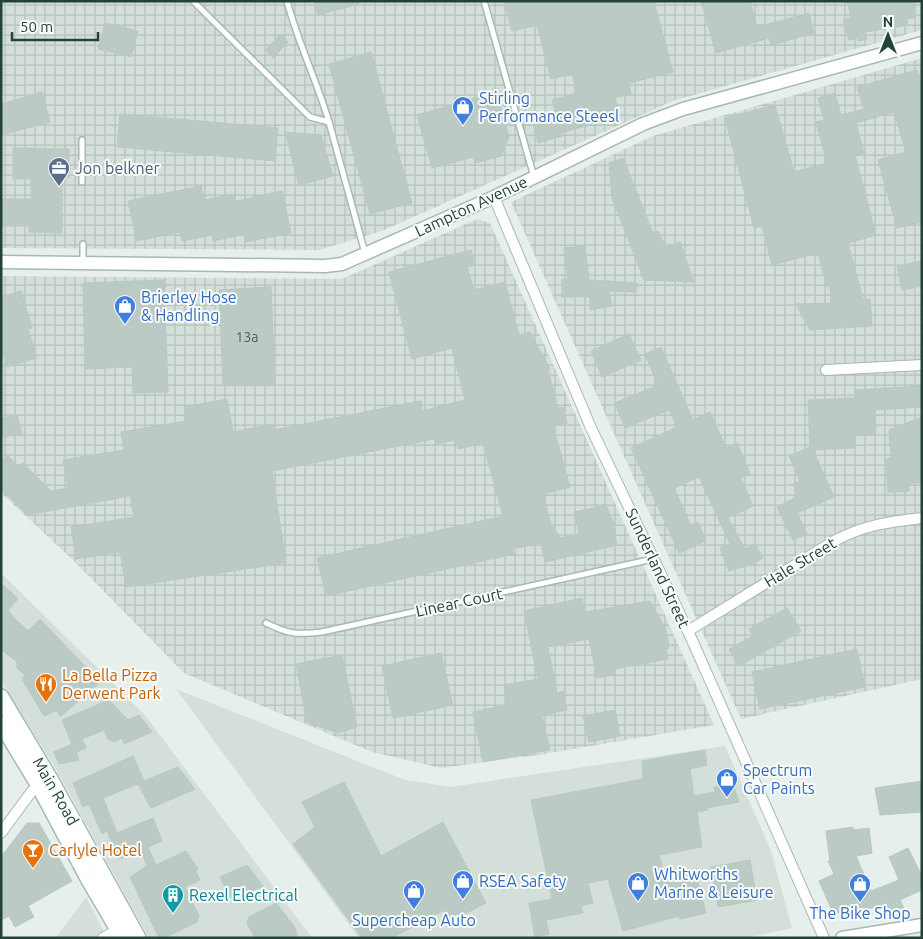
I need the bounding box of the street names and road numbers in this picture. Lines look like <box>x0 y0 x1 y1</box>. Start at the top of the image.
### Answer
street label: Lampton Avenue <box>412 172 530 240</box>
street label: Sunderland Street <box>622 505 694 631</box>
street label: Hale Street <box>761 533 840 591</box>
street label: Linear Court <box>414 584 505 620</box>
street label: Main Road <box>29 754 83 828</box>

